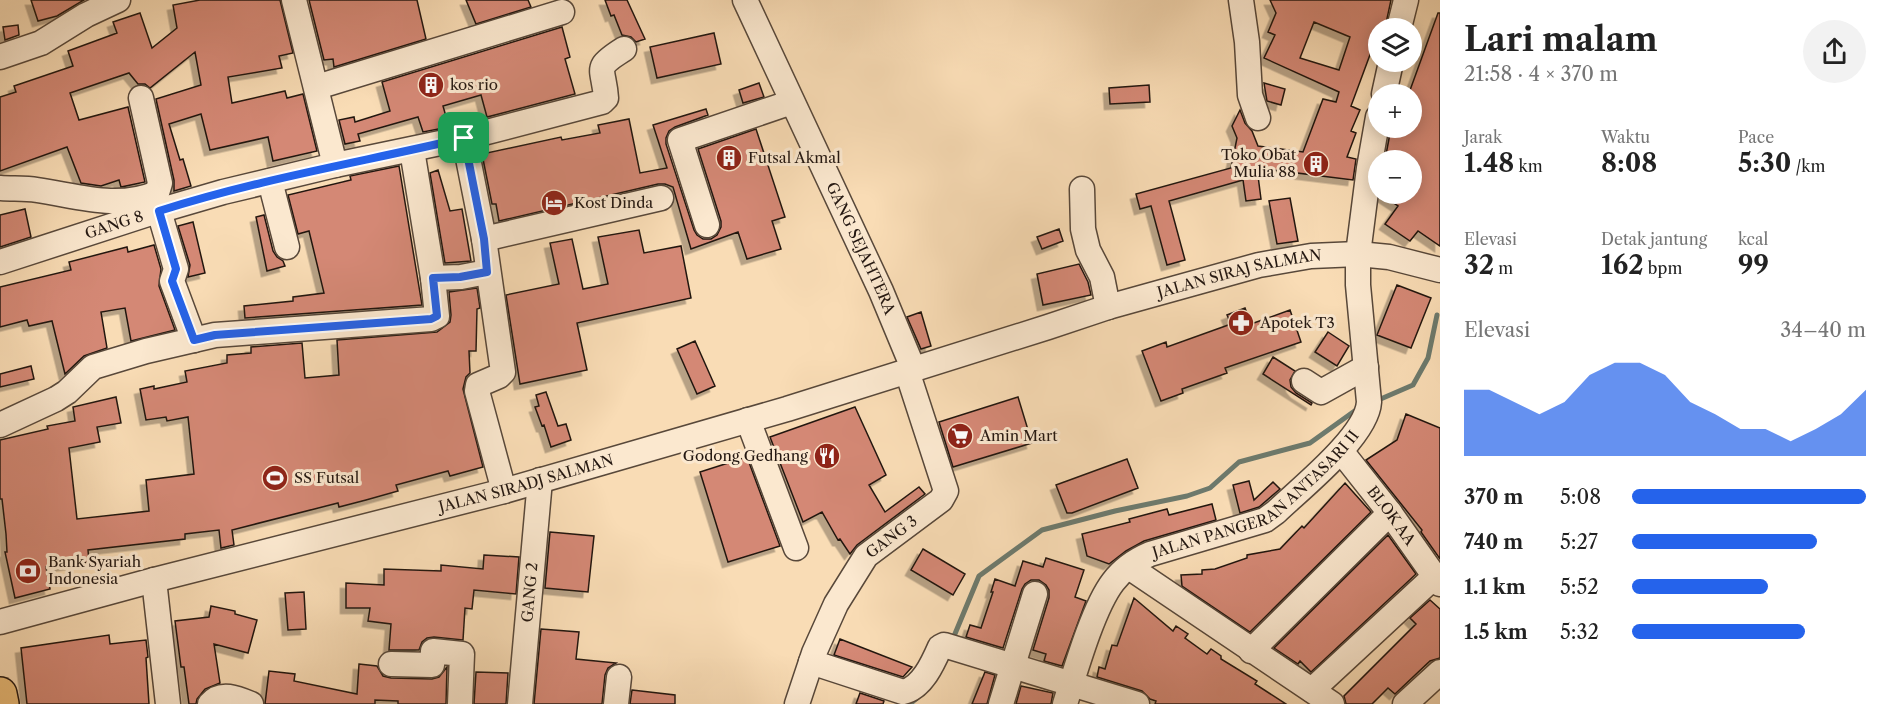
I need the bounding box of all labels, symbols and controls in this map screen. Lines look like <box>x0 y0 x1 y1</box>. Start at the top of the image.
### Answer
map controls <box>1368 18 1422 204</box>
button: layers <box>1368 18 1422 72</box>
text: Lari malam <box>1464 19 1658 60</box>
button: share <box>1803 20 1866 83</box>
text: 21:58 · 4 × 370 m <box>1464 62 1618 86</box>
building icon: kos rio <box>416 70 446 100</box>
place label: kos rio <box>450 75 498 94</box>
button: + <box>1368 84 1422 138</box>
pin <box>438 112 489 163</box>
icon: arrive <box>447 121 480 154</box>
text: Jarak <box>1464 127 1502 147</box>
text: Waktu <box>1601 127 1650 147</box>
text: Pace <box>1738 127 1774 147</box>
building icon: Futsal Akmal <box>714 143 744 173</box>
place label: Toko Obat Mulia 88 <box>1221 145 1297 181</box>
text: 1.48 <box>1464 147 1514 179</box>
text: 8:08 <box>1601 147 1657 179</box>
text: 5:30 <box>1738 147 1791 179</box>
place label: Futsal Akmal <box>748 148 841 167</box>
building icon: Toko Obat Mulia 88 <box>1301 149 1331 179</box>
button: − <box>1368 150 1422 204</box>
text: km <box>1514 156 1543 176</box>
text: /km <box>1791 156 1826 176</box>
street label: GANG SEJAHTERA <box>822 179 900 318</box>
hotel icon: Kost Dinda <box>539 188 569 218</box>
place label: Kost Dinda <box>574 193 653 212</box>
street label: GANG 8 <box>82 206 146 243</box>
text: Elevasi <box>1464 229 1517 249</box>
text: Detak jantung <box>1601 229 1707 249</box>
text: kcal <box>1738 229 1768 249</box>
street label: JALAN SIRAJ SALMAN <box>1153 246 1322 302</box>
text: 32 <box>1464 249 1494 281</box>
text: 162 <box>1601 249 1644 281</box>
text: 99 <box>1738 249 1769 281</box>
text: m <box>1494 258 1513 278</box>
text: bpm <box>1644 258 1682 278</box>
pharmacy icon: Apotek T3 <box>1226 308 1256 338</box>
place label: Apotek T3 <box>1259 313 1335 332</box>
text: Elevasi <box>1464 318 1530 342</box>
text: 34–40 m <box>1780 318 1866 342</box>
supermarket icon: Amin Mart <box>945 421 975 451</box>
place label: Amin Mart <box>979 426 1058 445</box>
street label: JALAN PANGERAN ANTASARI II <box>1148 427 1363 562</box>
restaurant icon: Godong Gedhang <box>812 441 842 471</box>
place label: Godong Gedhang <box>683 446 808 465</box>
street label: JALAN SIRADJ SALMAN <box>435 450 615 517</box>
sports icon: SS Futsal <box>260 463 290 493</box>
place label: SS Futsal <box>294 468 360 487</box>
street label: BLOK AA <box>1363 482 1420 550</box>
text: 370 m <box>1464 485 1523 509</box>
text: 5:08 <box>1560 485 1601 509</box>
street label: GANG 3 <box>862 511 921 562</box>
text: 740 m <box>1464 530 1523 554</box>
text: 5:27 <box>1560 530 1598 554</box>
place label: Bank Syariah Indonesia <box>48 552 142 588</box>
bank icon: Bank Syariah Indonesia <box>13 556 43 586</box>
street label: GANG 2 <box>517 562 542 623</box>
text: 1.1 km <box>1464 575 1526 599</box>
text: 5:52 <box>1560 575 1599 599</box>
text: 1.5 km <box>1464 620 1528 644</box>
text: 5:32 <box>1560 620 1599 644</box>

